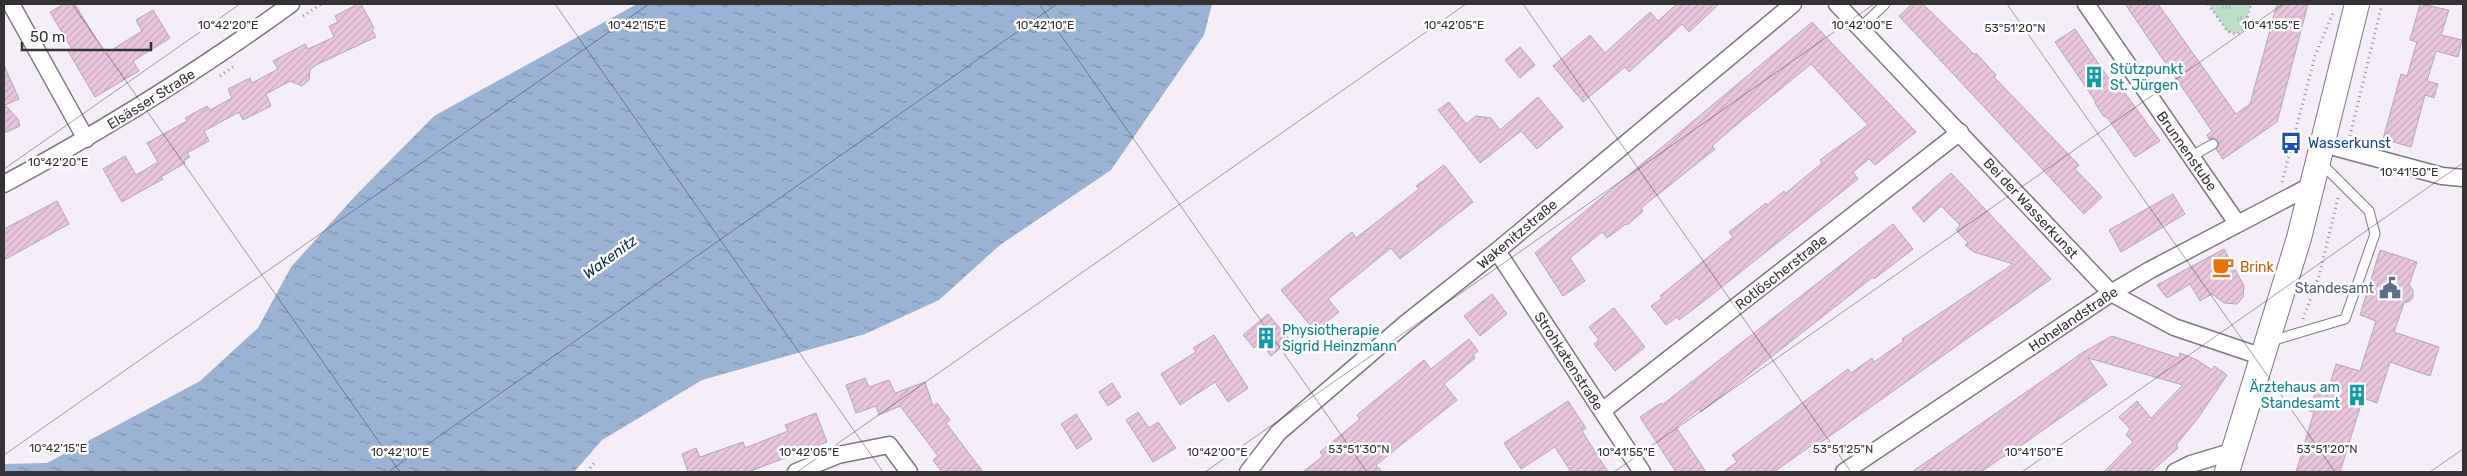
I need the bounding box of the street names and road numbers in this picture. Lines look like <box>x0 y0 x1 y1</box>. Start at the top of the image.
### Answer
street label: Elsässer Straße <box>104 66 199 133</box>
street label: Brunnenstube <box>2153 108 2220 195</box>
street label: Bei der Wasserkunst <box>1980 155 2082 262</box>
street label: Wakenitzstraße <box>1474 196 1561 273</box>
street label: Rotlöscherstraße <box>1732 231 1831 314</box>
street label: Hohelandstraße <box>2025 283 2121 356</box>
street label: Strohkatenstraße <box>1530 309 1607 414</box>

